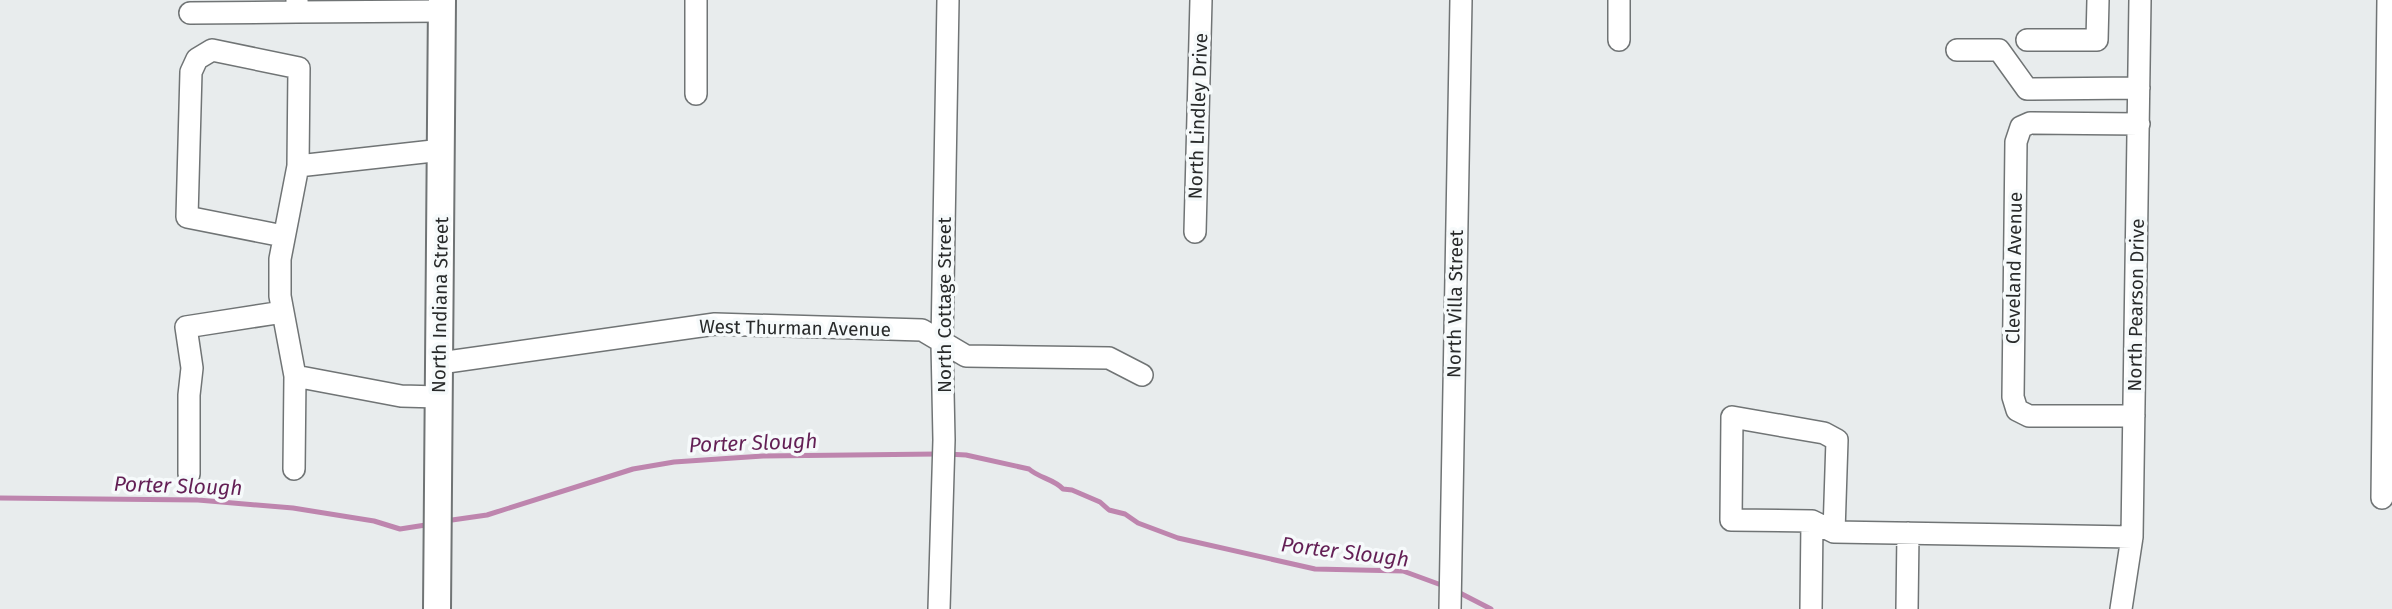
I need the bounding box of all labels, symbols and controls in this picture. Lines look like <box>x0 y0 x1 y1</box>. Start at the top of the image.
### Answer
street label: North Lindley Drive <box>1184 32 1212 200</box>
street label: Cleveland Avenue <box>2001 192 2027 344</box>
street label: North Indiana Street <box>427 217 453 393</box>
street label: North Cottage Street <box>933 217 956 393</box>
street label: North Pearson Drive <box>2123 218 2149 392</box>
street label: North Villa Street <box>1442 230 1468 378</box>
street label: West Thurman Avenue <box>699 315 891 341</box>
water label: Porter Slough <box>688 428 818 458</box>
water label: Porter Slough <box>113 471 243 501</box>
water label: Porter Slough <box>1279 531 1411 573</box>

